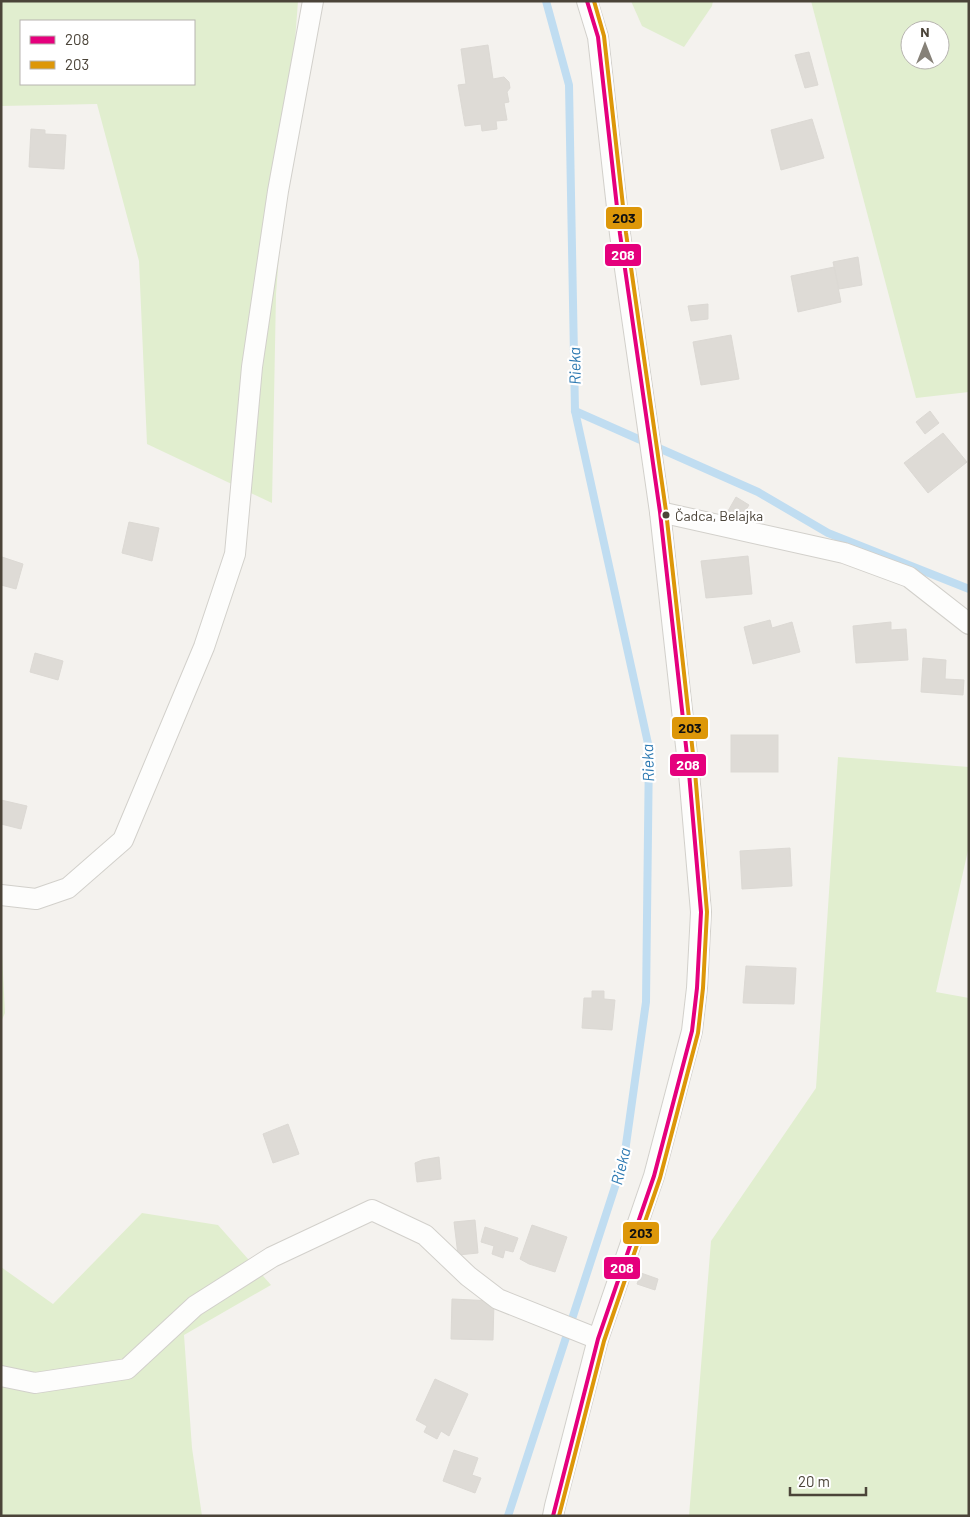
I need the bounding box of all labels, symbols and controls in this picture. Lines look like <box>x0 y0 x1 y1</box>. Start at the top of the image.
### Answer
legend <box>20 20 195 85</box>
north arrow <box>900 20 950 70</box>
text: N <box>920 23 930 40</box>
text: 208 <box>65 30 89 48</box>
text: 203 <box>65 55 89 73</box>
line badge: 203 <box>605 206 643 230</box>
text: 203 <box>612 209 636 226</box>
line badge: 208 <box>604 243 642 267</box>
text: 208 <box>611 246 635 263</box>
water label: Rieka <box>564 347 584 385</box>
place label: Čadca, Belajka <box>675 507 763 524</box>
marker: Čadca, Belajka <box>661 510 671 520</box>
line badge: 203 <box>671 716 709 740</box>
text: 203 <box>678 719 702 736</box>
water label: Rieka <box>637 744 657 782</box>
line badge: 208 <box>669 753 707 777</box>
text: 208 <box>676 756 700 773</box>
water label: Rieka <box>606 1145 634 1187</box>
line badge: 203 <box>622 1221 660 1245</box>
text: 203 <box>629 1224 653 1241</box>
line badge: 208 <box>603 1256 641 1280</box>
text: 208 <box>610 1259 634 1276</box>
scale bar <box>790 1464 866 1496</box>
text: 20 m <box>798 1472 830 1490</box>

